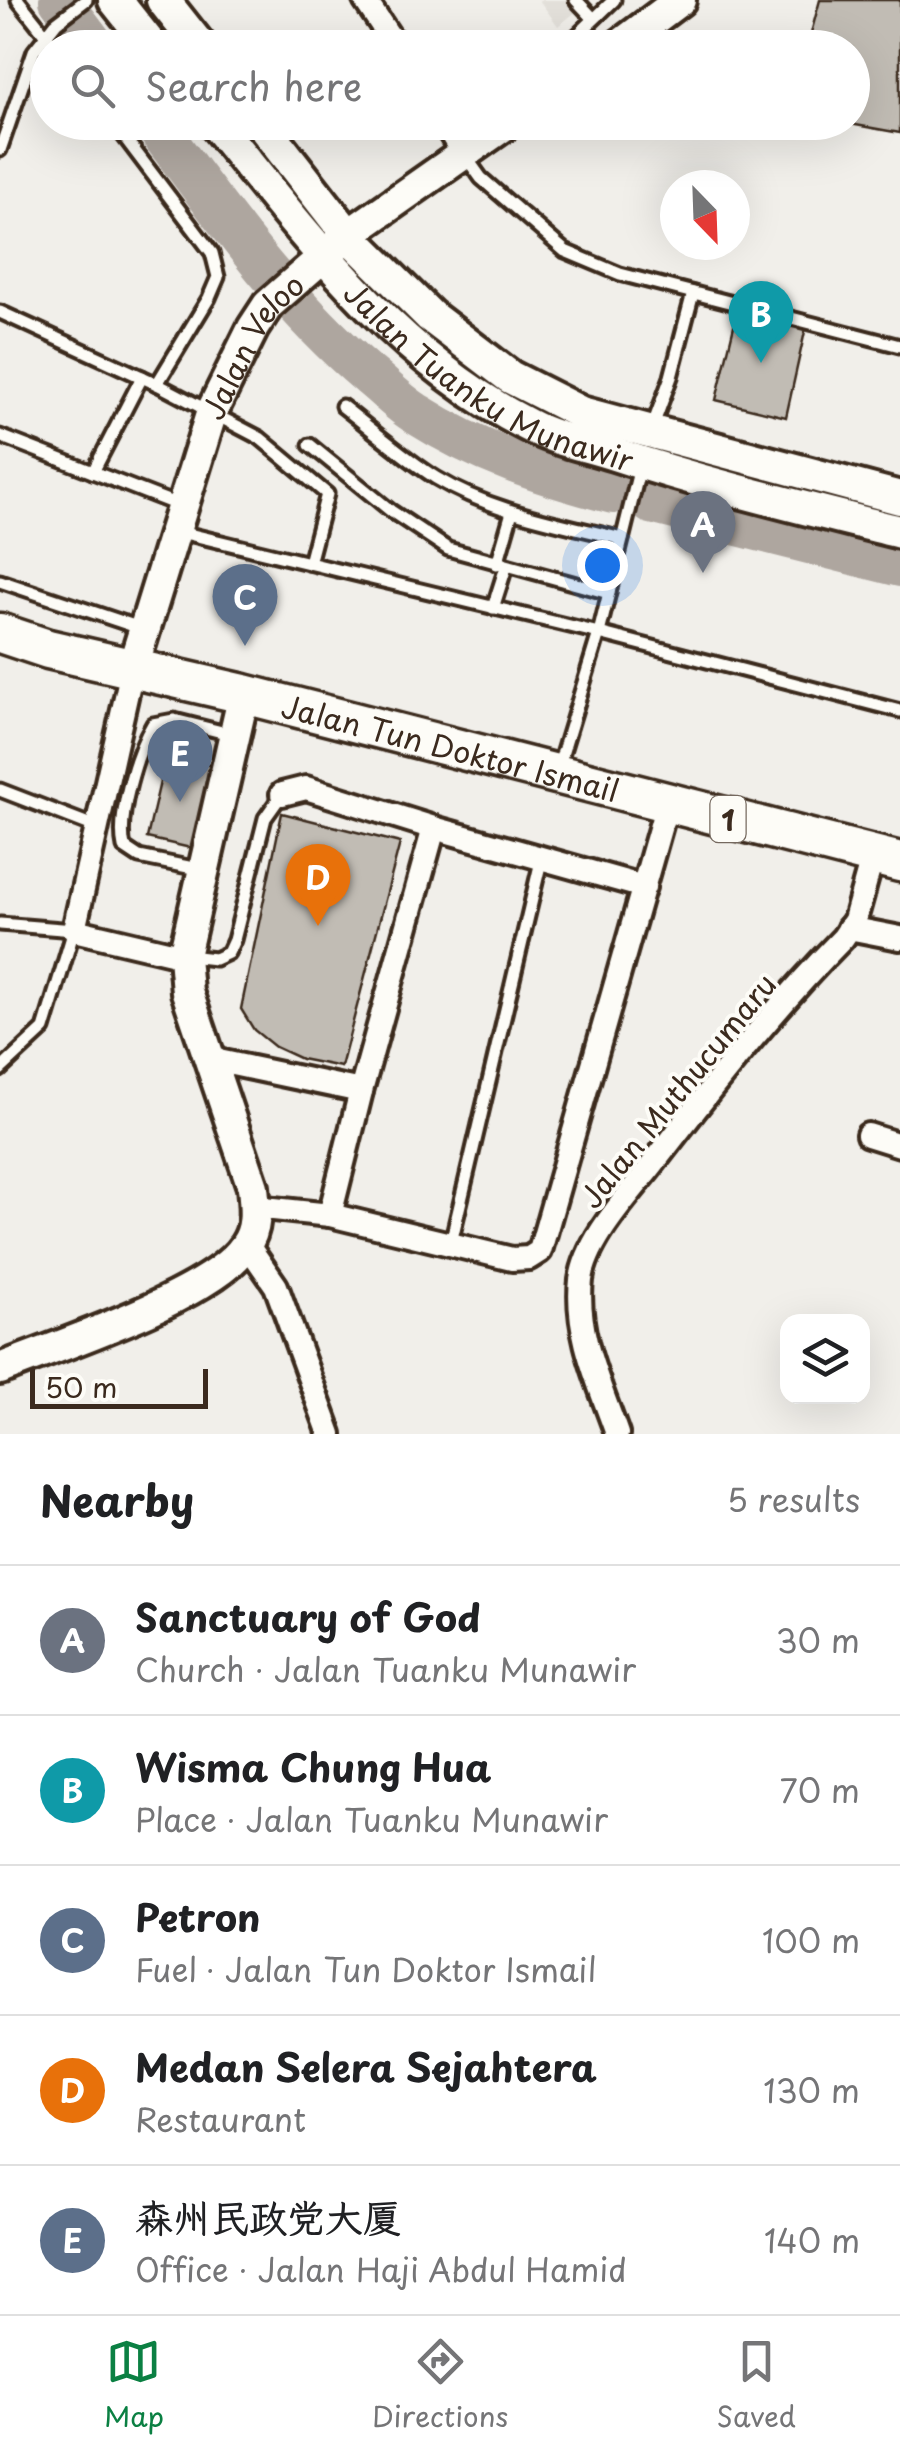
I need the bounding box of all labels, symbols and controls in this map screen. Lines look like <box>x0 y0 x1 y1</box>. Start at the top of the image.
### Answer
search box <box>30 30 870 140</box>
text: Search here <box>145 57 362 114</box>
icon: search <box>65 58 120 113</box>
north arrow <box>660 170 750 260</box>
street label: Jalan Veloo <box>189 262 313 427</box>
street label: Jalan Tuanku Munawir <box>335 270 640 482</box>
pin: B <box>728 280 794 363</box>
pin: A <box>670 490 736 573</box>
your location <box>577 540 628 591</box>
pin: C <box>212 564 278 646</box>
street label: Jalan Tun Doktor Ismail <box>277 682 624 812</box>
pin: E <box>148 720 212 802</box>
road number: 1 <box>710 796 746 842</box>
pin: D <box>286 844 350 926</box>
street label: Jalan Muthucumaru <box>568 963 786 1217</box>
map controls <box>780 1314 870 1404</box>
button: layers <box>780 1314 870 1404</box>
scale bar <box>30 1364 208 1408</box>
text: 50 m <box>45 1365 118 1408</box>
text: Nearby <box>40 1468 194 1531</box>
text: 5 results <box>727 1475 860 1523</box>
text: Sanctuary of God <box>135 1588 481 1645</box>
text: A <box>60 1616 85 1664</box>
text: 30 m <box>776 1616 860 1664</box>
text: Church · Jalan Tuanku Munawir <box>135 1645 636 1693</box>
text: Wisma Chung Hua <box>135 1738 491 1795</box>
text: B <box>62 1766 83 1814</box>
text: 70 m <box>780 1766 860 1814</box>
text: Place · Jalan Tuanku Munawir <box>135 1795 608 1843</box>
text: Petron <box>135 1888 261 1945</box>
text: C <box>60 1916 85 1964</box>
text: 100 m <box>762 1916 860 1964</box>
text: Fuel · Jalan Tun Doktor Ismail <box>135 1945 597 1993</box>
text: Medan Selera Sejahtera <box>135 2038 597 2095</box>
text: D <box>60 2066 85 2114</box>
text: 130 m <box>763 2066 860 2114</box>
text: Restaurant <box>135 2095 306 2143</box>
text: 森州民政党大厦 <box>135 2188 401 2245</box>
text: E <box>63 2216 82 2264</box>
text: 140 m <box>764 2216 860 2264</box>
text: Office · Jalan Haji Abdul Hamid <box>135 2245 627 2293</box>
tab: Map <box>104 2334 164 2437</box>
tab: Directions <box>372 2334 508 2437</box>
tab: Saved <box>716 2334 796 2437</box>

